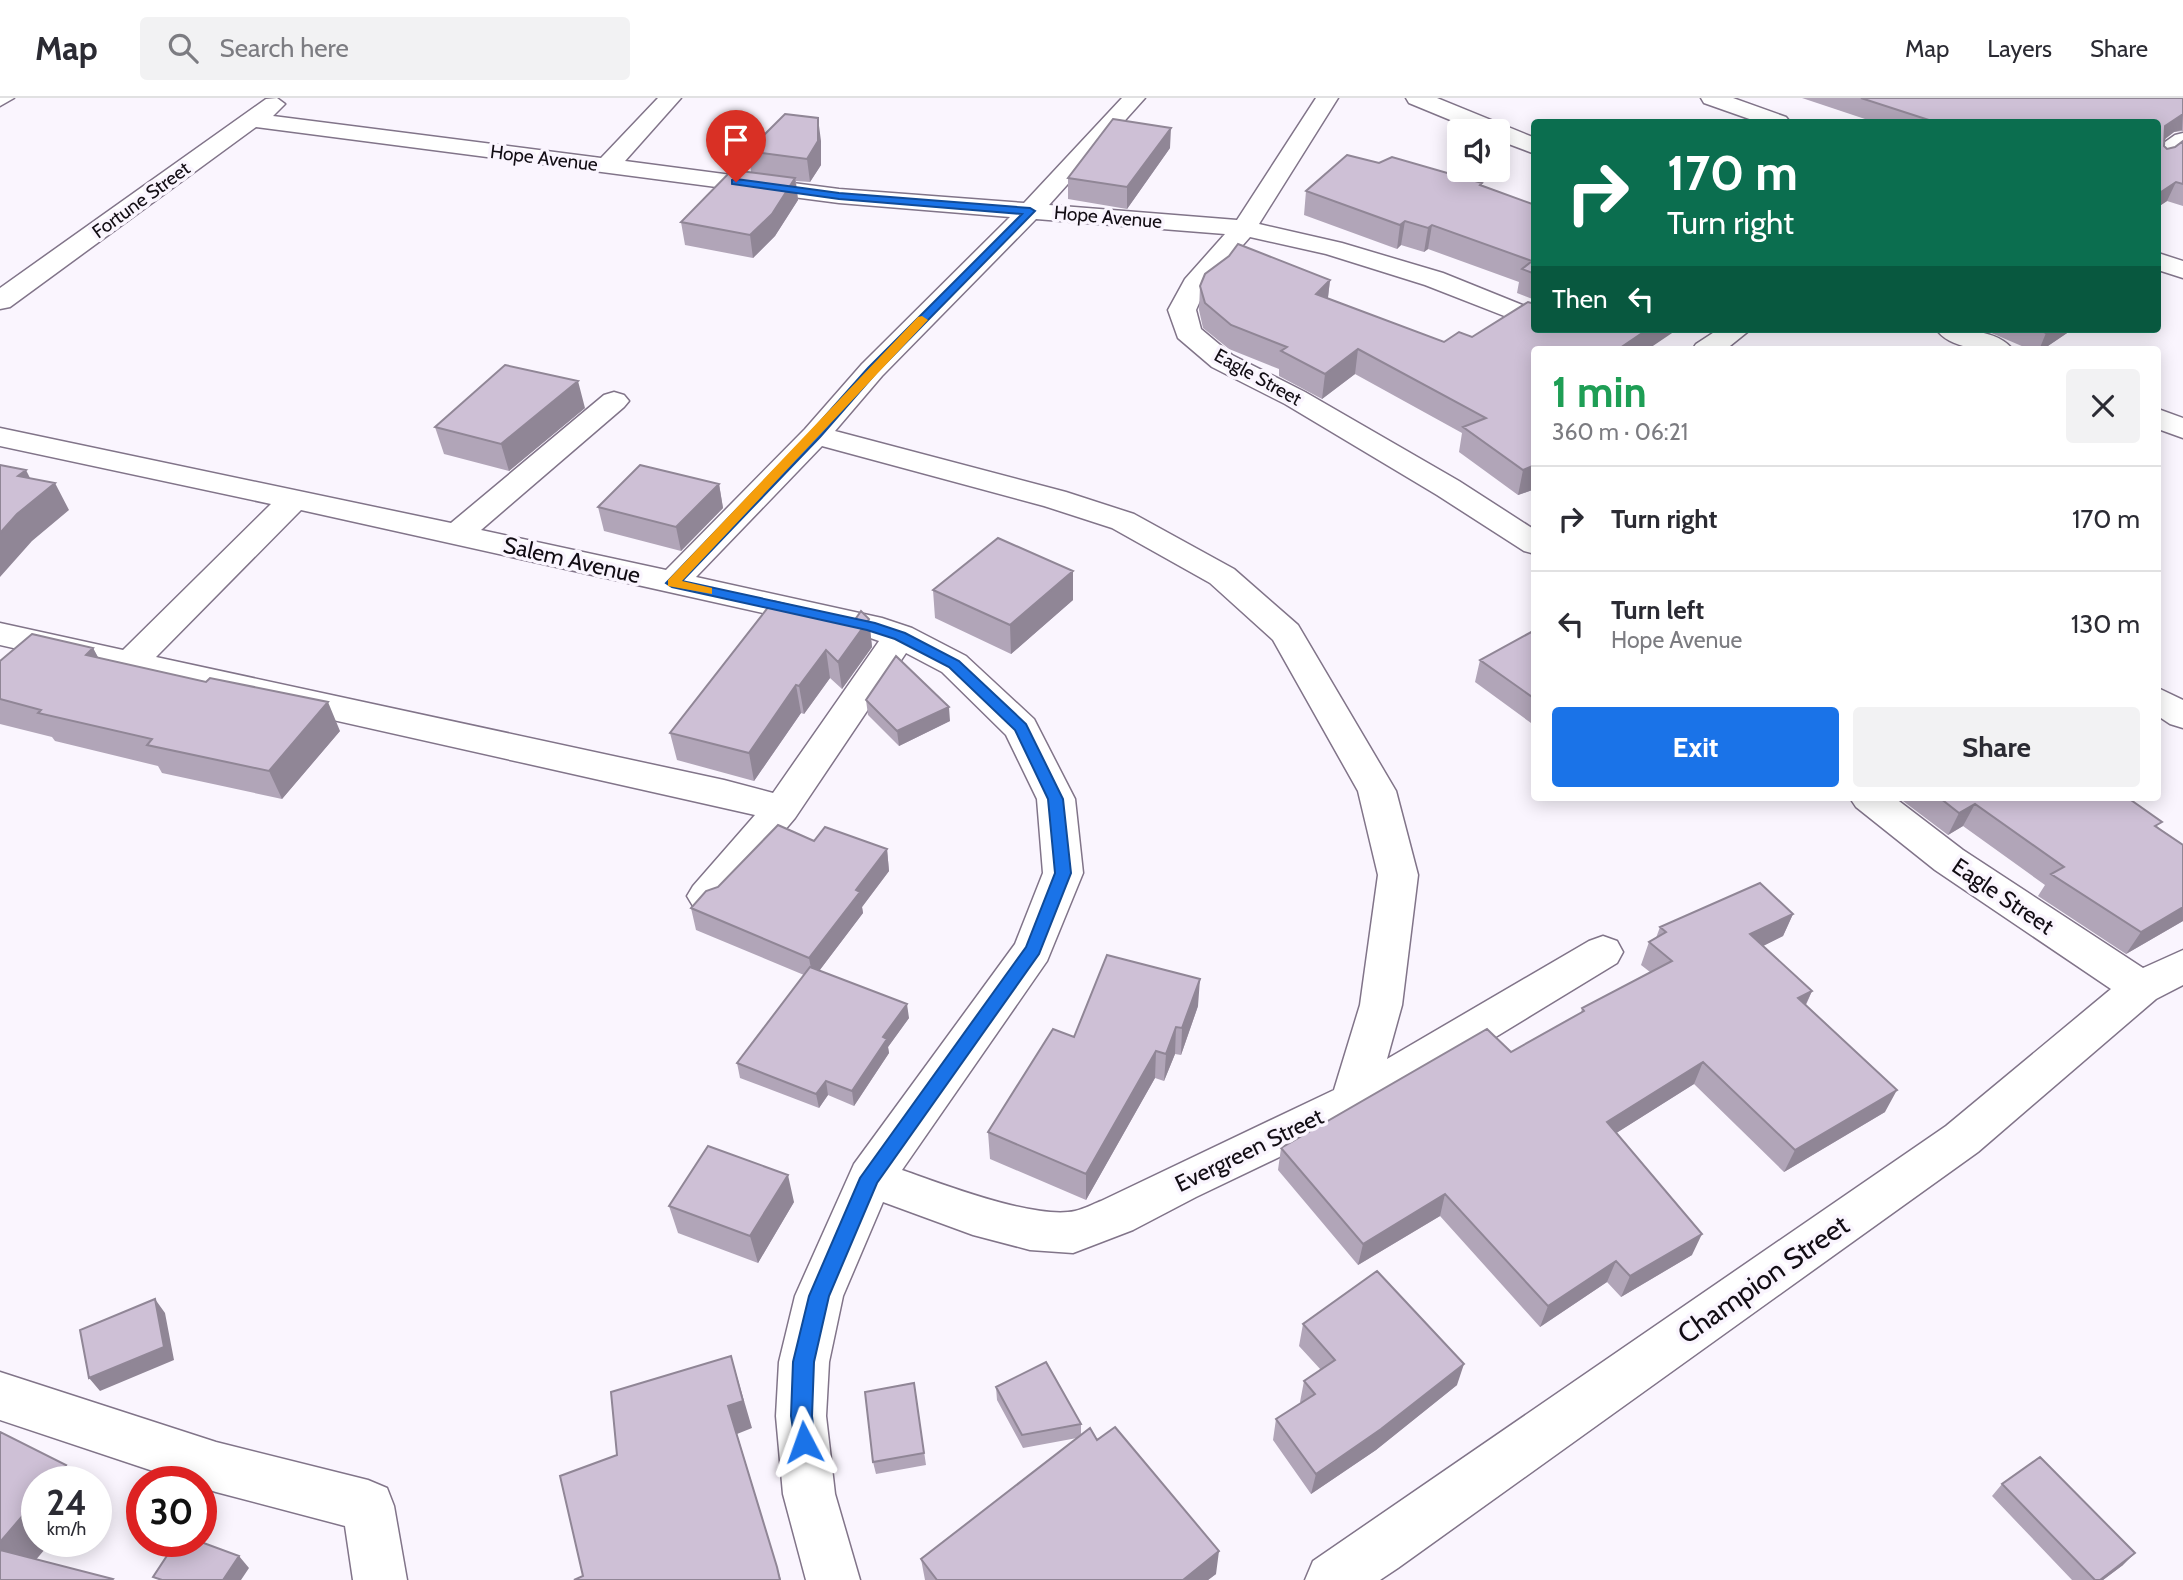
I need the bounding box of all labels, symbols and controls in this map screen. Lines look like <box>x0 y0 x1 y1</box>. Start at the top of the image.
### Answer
search box <box>140 17 630 80</box>
text: Map <box>35 28 98 68</box>
icon: search <box>164 29 202 67</box>
text: Search here <box>220 32 349 64</box>
text: Map <box>1905 34 1949 63</box>
text: Layers <box>1987 34 2052 63</box>
text: Share <box>2090 34 2148 63</box>
pin <box>706 110 766 182</box>
map controls <box>1447 119 1510 182</box>
button: sound <box>1447 119 1510 182</box>
icon: arrive <box>717 121 755 159</box>
street label: Hope Avenue <box>489 140 599 176</box>
text: 170 m <box>1667 143 1798 202</box>
icon: right <box>1552 147 1643 238</box>
street label: Fortune Street <box>88 156 195 243</box>
street label: Hope Avenue <box>1053 201 1163 233</box>
text: Turn right <box>1667 203 1794 242</box>
icon: left <box>1622 280 1660 318</box>
text: Then <box>1552 283 1608 315</box>
street label: Eagle Street <box>1210 344 1306 411</box>
text: 1 min <box>1552 366 1647 418</box>
button: close <box>2066 369 2140 443</box>
text: 360 m · 06:21 <box>1552 418 1688 446</box>
icon: right <box>1552 500 1590 538</box>
text: Turn right <box>1611 503 1717 535</box>
text: 170 m <box>2072 503 2140 535</box>
street label: Salem Avenue <box>501 531 643 589</box>
text: Turn left <box>1611 594 1704 626</box>
icon: left <box>1552 605 1590 643</box>
text: 130 m <box>2071 608 2140 640</box>
text: Hope Avenue <box>1611 626 1742 654</box>
button: Exit <box>1552 707 1839 787</box>
button: Share <box>1853 707 2140 787</box>
street label: Eagle Street <box>1947 852 2059 940</box>
street label: Evergreen Street <box>1170 1102 1328 1198</box>
street label: Champion Street <box>1671 1207 1855 1351</box>
position arrow <box>767 1405 841 1479</box>
speed limit sign: 30 <box>126 1466 217 1557</box>
text: 24 <box>46 1481 87 1524</box>
text: km/h <box>47 1518 86 1540</box>

